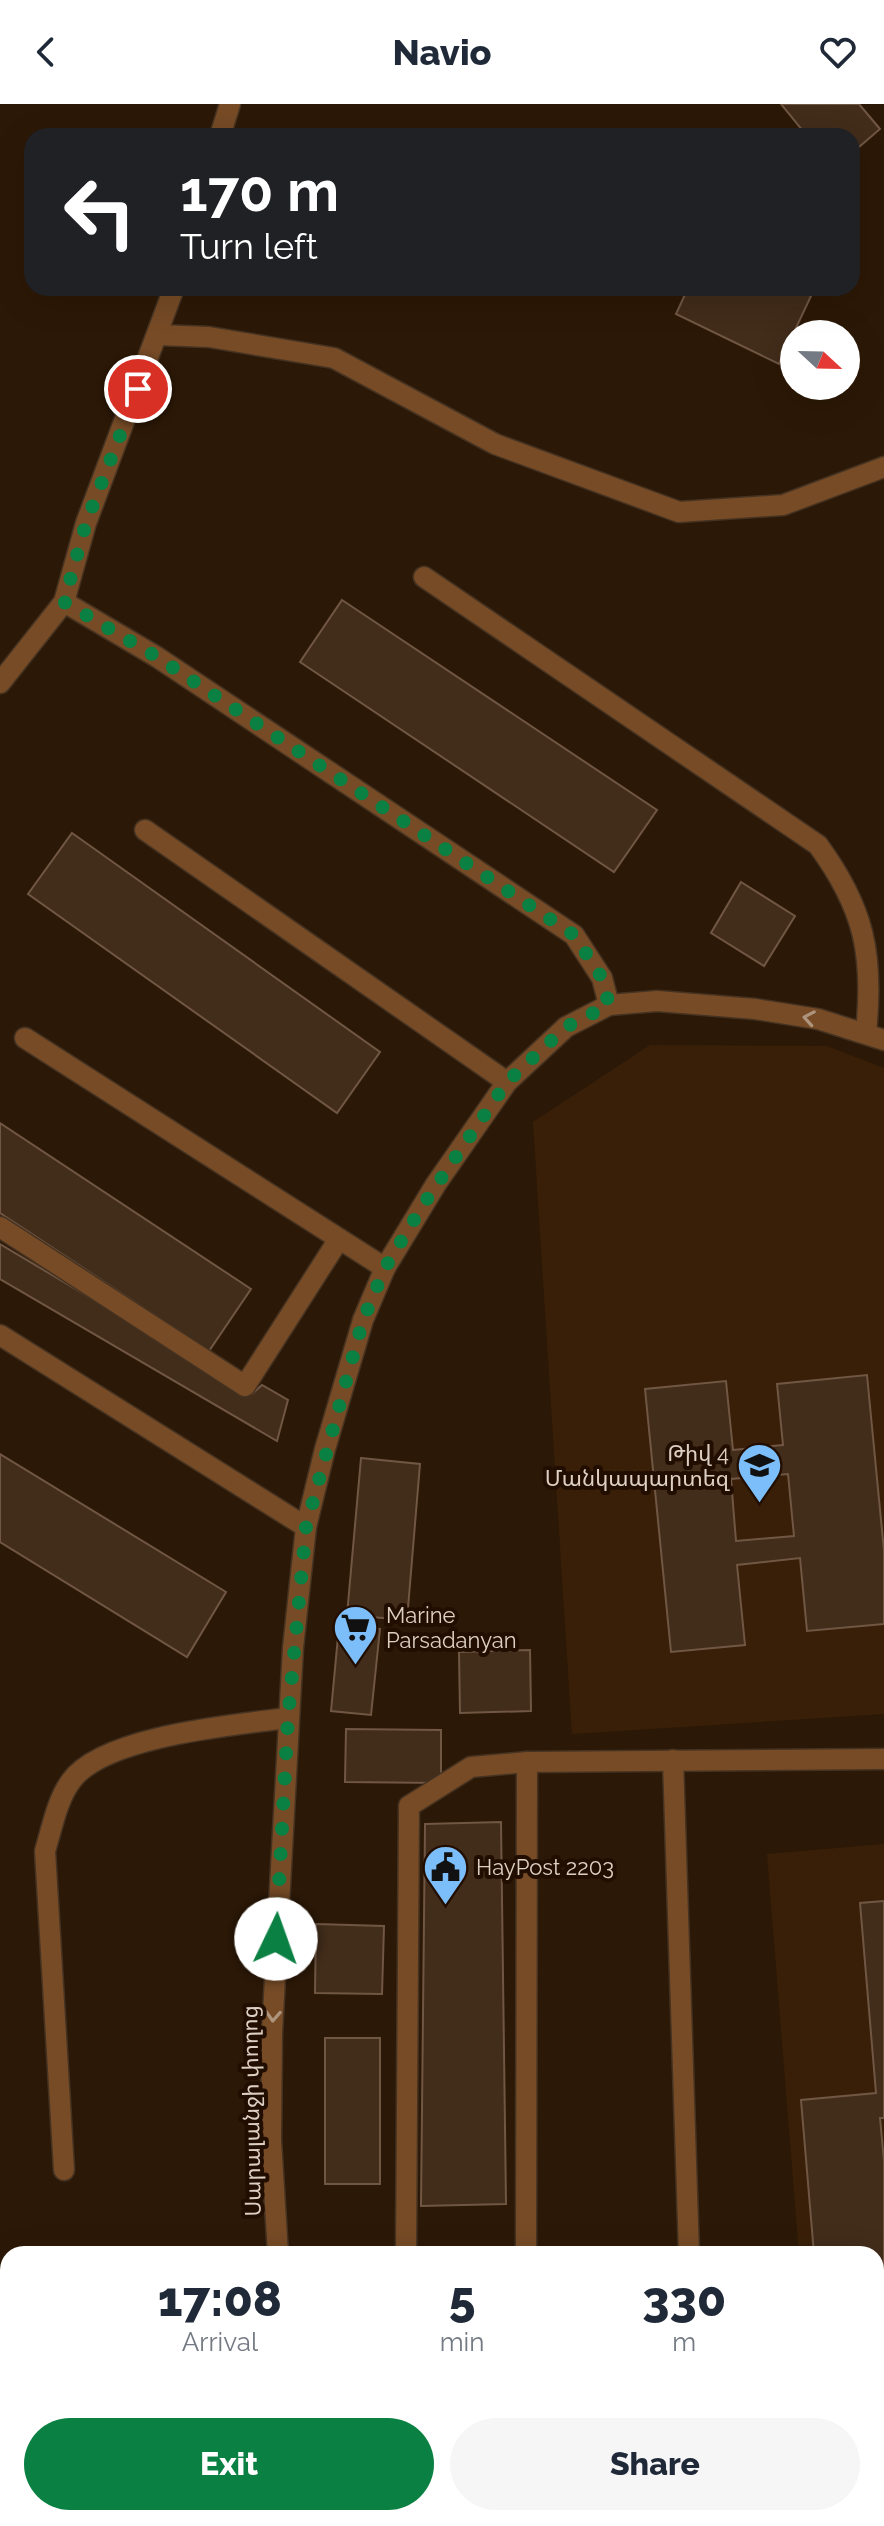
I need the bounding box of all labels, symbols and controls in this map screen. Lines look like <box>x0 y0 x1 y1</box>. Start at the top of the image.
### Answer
icon: back <box>24 30 68 74</box>
icon: heart <box>816 30 860 74</box>
text: Navio <box>392 31 492 73</box>
text: 170 m <box>180 158 339 224</box>
icon: left <box>48 160 152 264</box>
text: Turn left <box>180 225 318 267</box>
north arrow <box>780 320 860 400</box>
map controls <box>780 320 860 400</box>
pin <box>104 355 172 423</box>
icon: arrive <box>116 367 160 411</box>
one-way arrow <box>803 1011 816 1028</box>
place label: Թիվ 4 Մանկապարտեզ <box>545 1440 731 1491</box>
school or university icon: Թիվ 4 Մանկապարտեզ <box>736 1442 784 1505</box>
place label: Marine Parsadanyan <box>386 1602 517 1653</box>
supermarket icon: Marine Parsadanyan <box>331 1604 379 1667</box>
public building icon: HayPost 2203 <box>421 1843 469 1906</box>
place label: HayPost 2203 <box>476 1854 614 1880</box>
position arrow <box>234 1897 318 1981</box>
street label: Սարալանջի փողոց <box>236 2005 266 2217</box>
one-way arrow <box>264 2010 281 2023</box>
text: 17:08 <box>158 2271 282 2327</box>
text: 5 <box>449 2271 475 2327</box>
text: 330 <box>642 2271 726 2327</box>
text: Arrival <box>182 2327 258 2357</box>
text: min <box>440 2327 484 2357</box>
text: m <box>672 2327 696 2357</box>
button: Exit <box>24 2418 434 2510</box>
button: Share <box>450 2418 860 2510</box>

